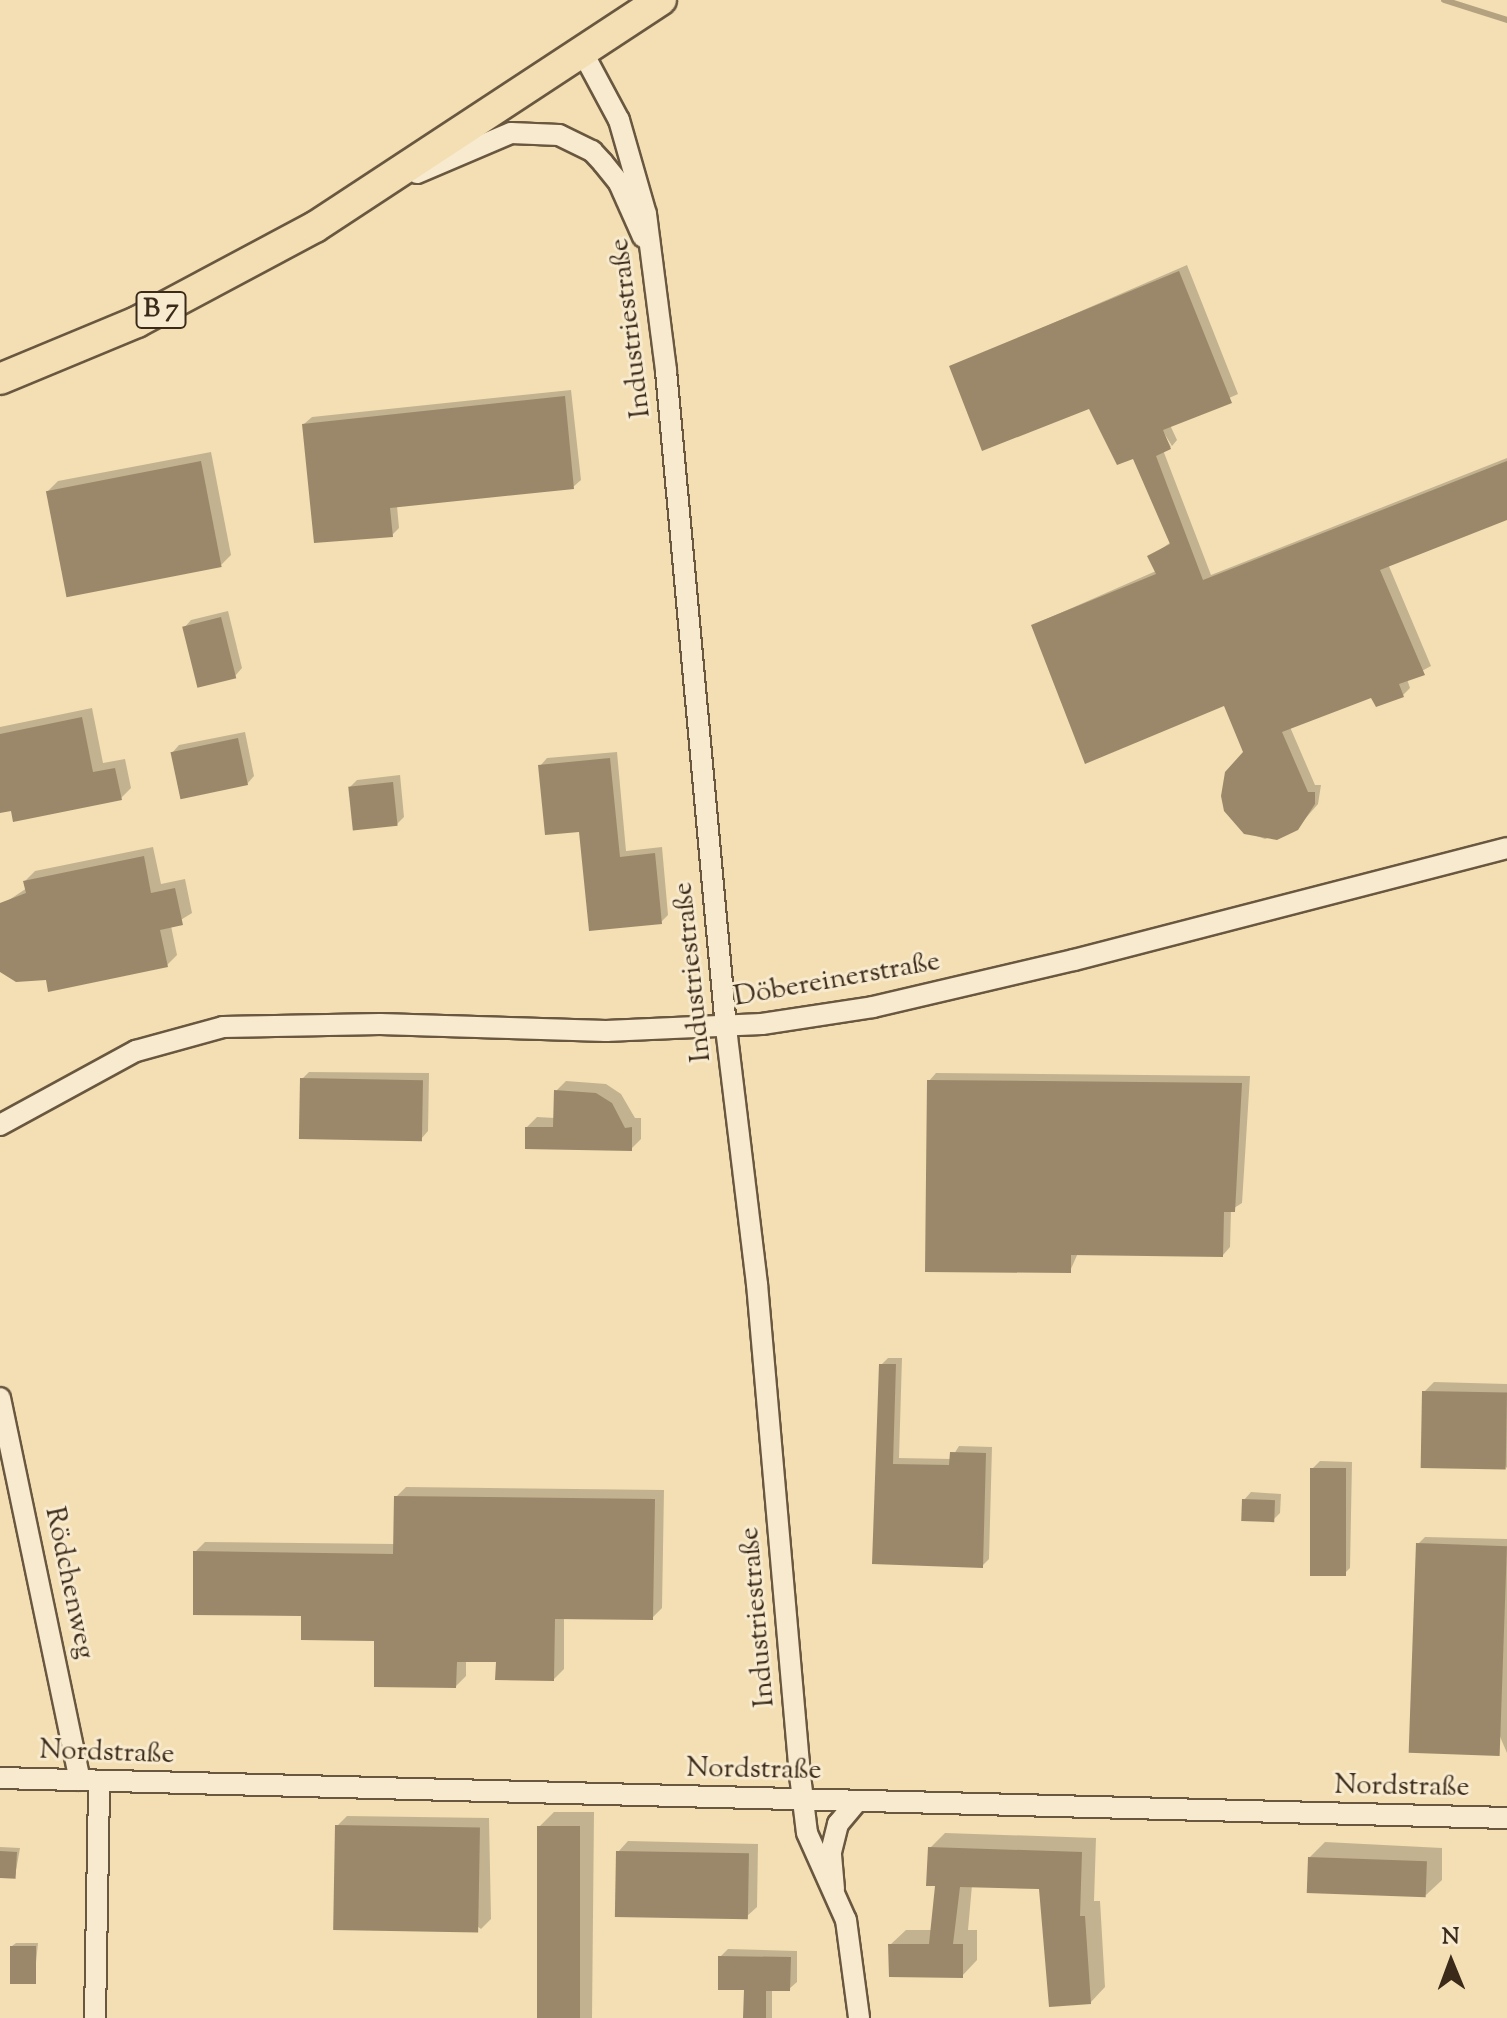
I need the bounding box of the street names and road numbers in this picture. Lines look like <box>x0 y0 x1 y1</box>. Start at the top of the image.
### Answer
street label: Industriestraße <box>603 236 659 420</box>
road number: B 7 <box>135 288 187 332</box>
street label: Industriestraße <box>667 880 719 1064</box>
street label: Döbereinerstraße <box>731 945 943 1015</box>
street label: Rödchenweg <box>37 1504 101 1662</box>
street label: Industriestraße <box>733 1525 783 1709</box>
street label: Nordstraße <box>39 1734 175 1772</box>
street label: Nordstraße <box>686 1752 822 1788</box>
street label: Nordstraße <box>1334 1769 1470 1805</box>

